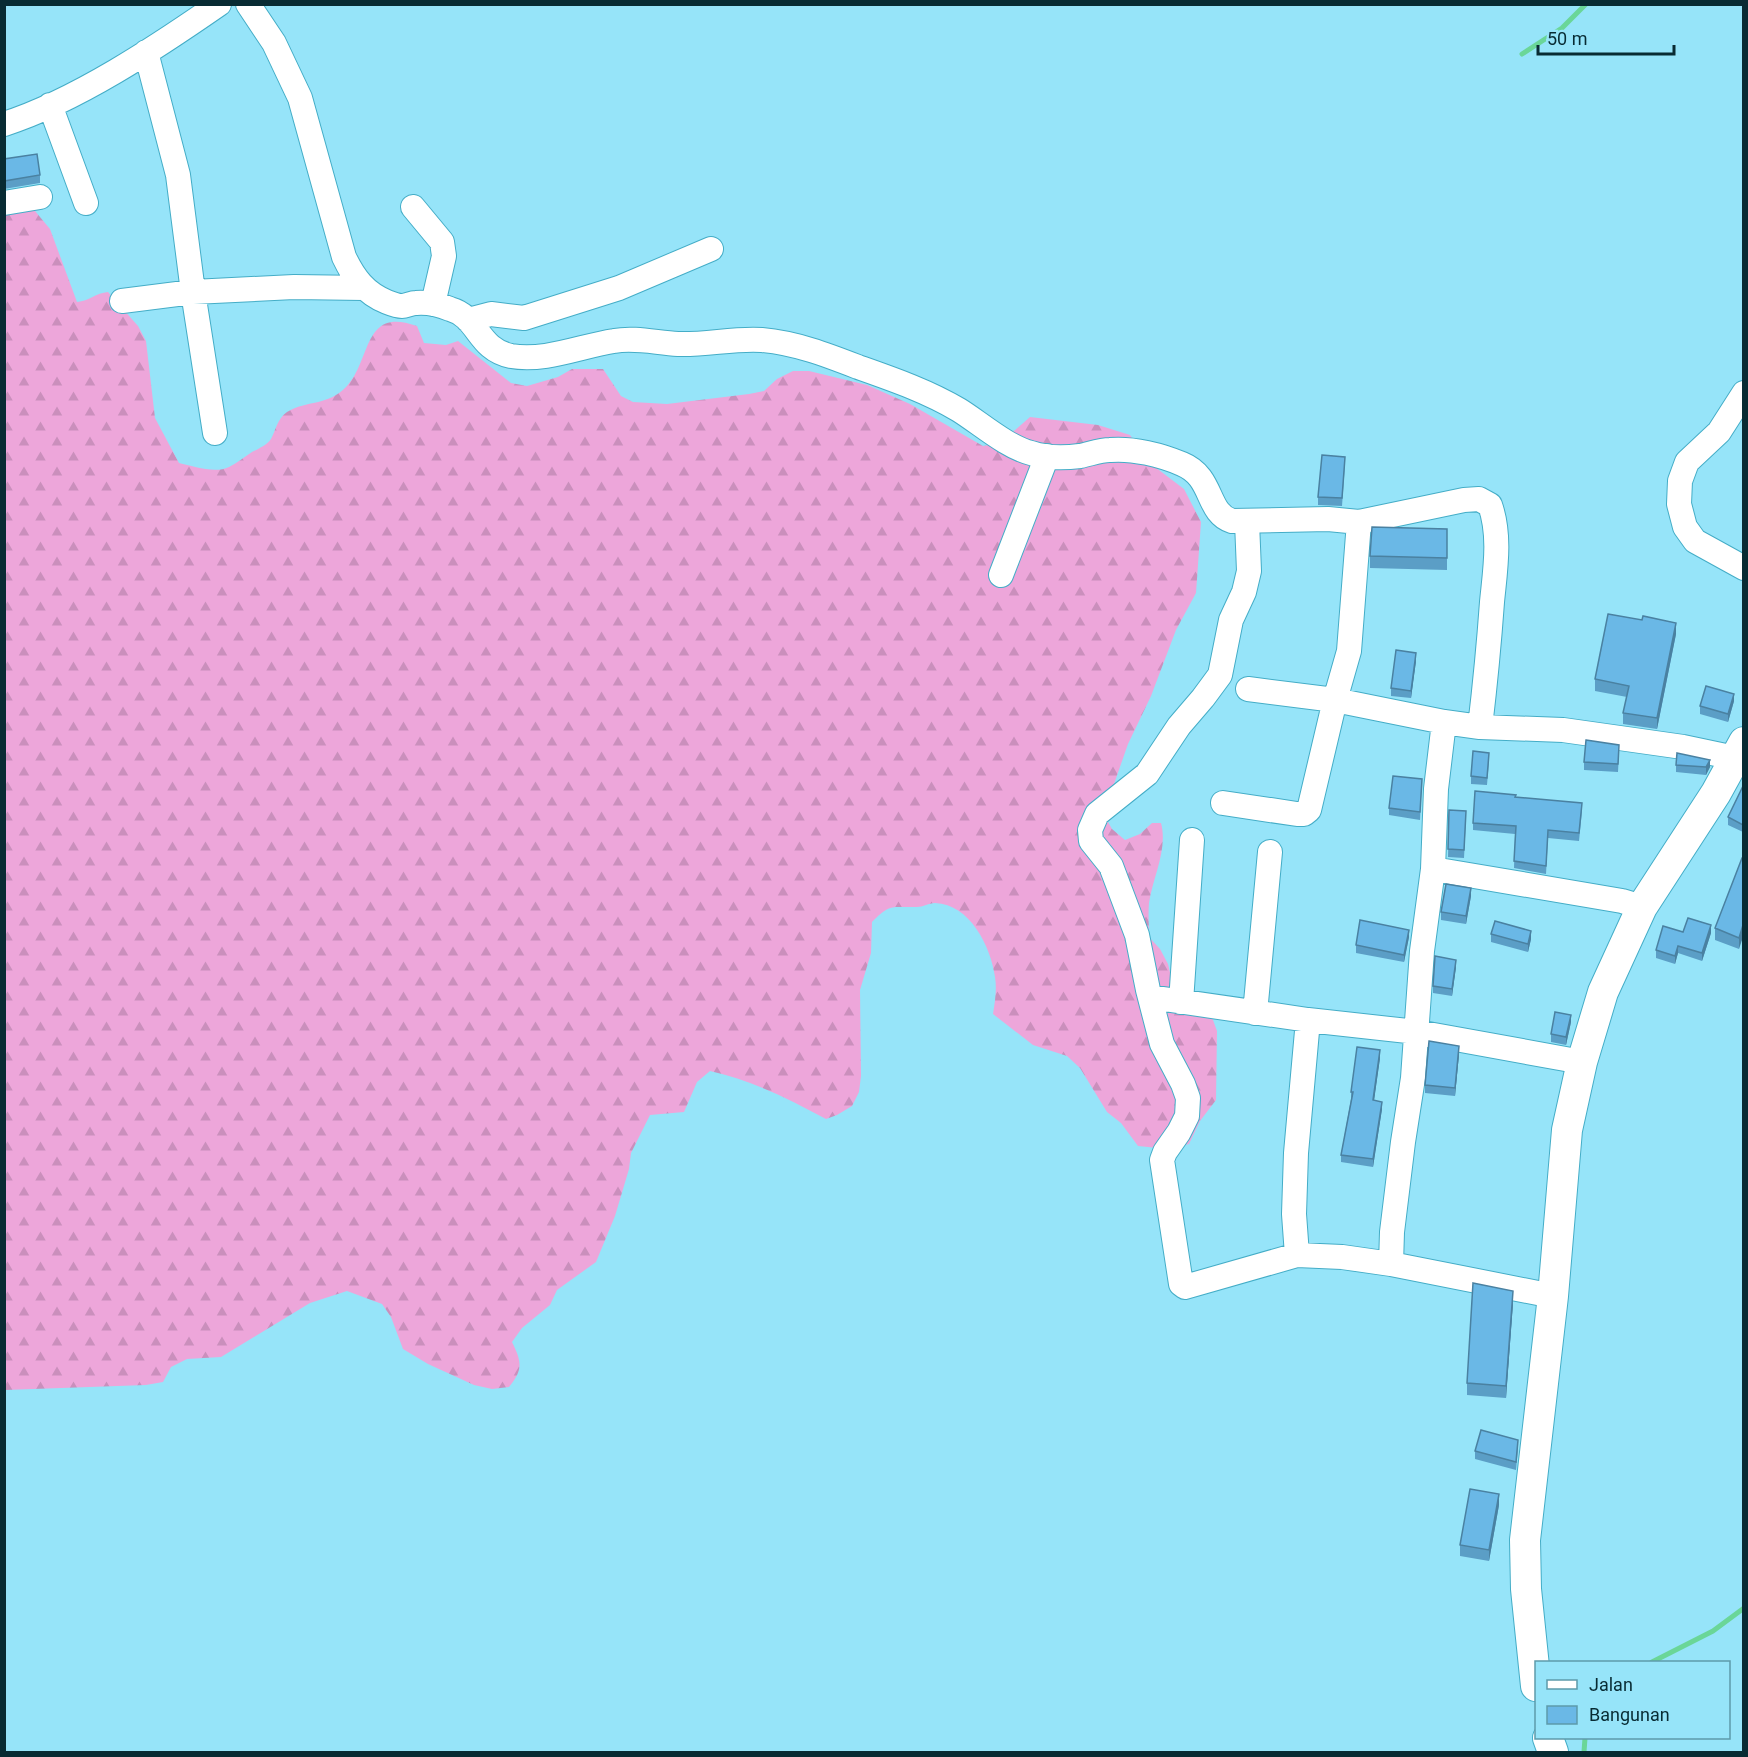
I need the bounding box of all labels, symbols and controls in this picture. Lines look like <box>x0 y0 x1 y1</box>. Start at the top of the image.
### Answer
scale bar <box>1538 18 1674 56</box>
text: 50 m <box>1547 28 1587 49</box>
legend <box>1535 1661 1730 1739</box>
text: Jalan <box>1589 1674 1633 1695</box>
text: Bangunan <box>1589 1704 1670 1725</box>

